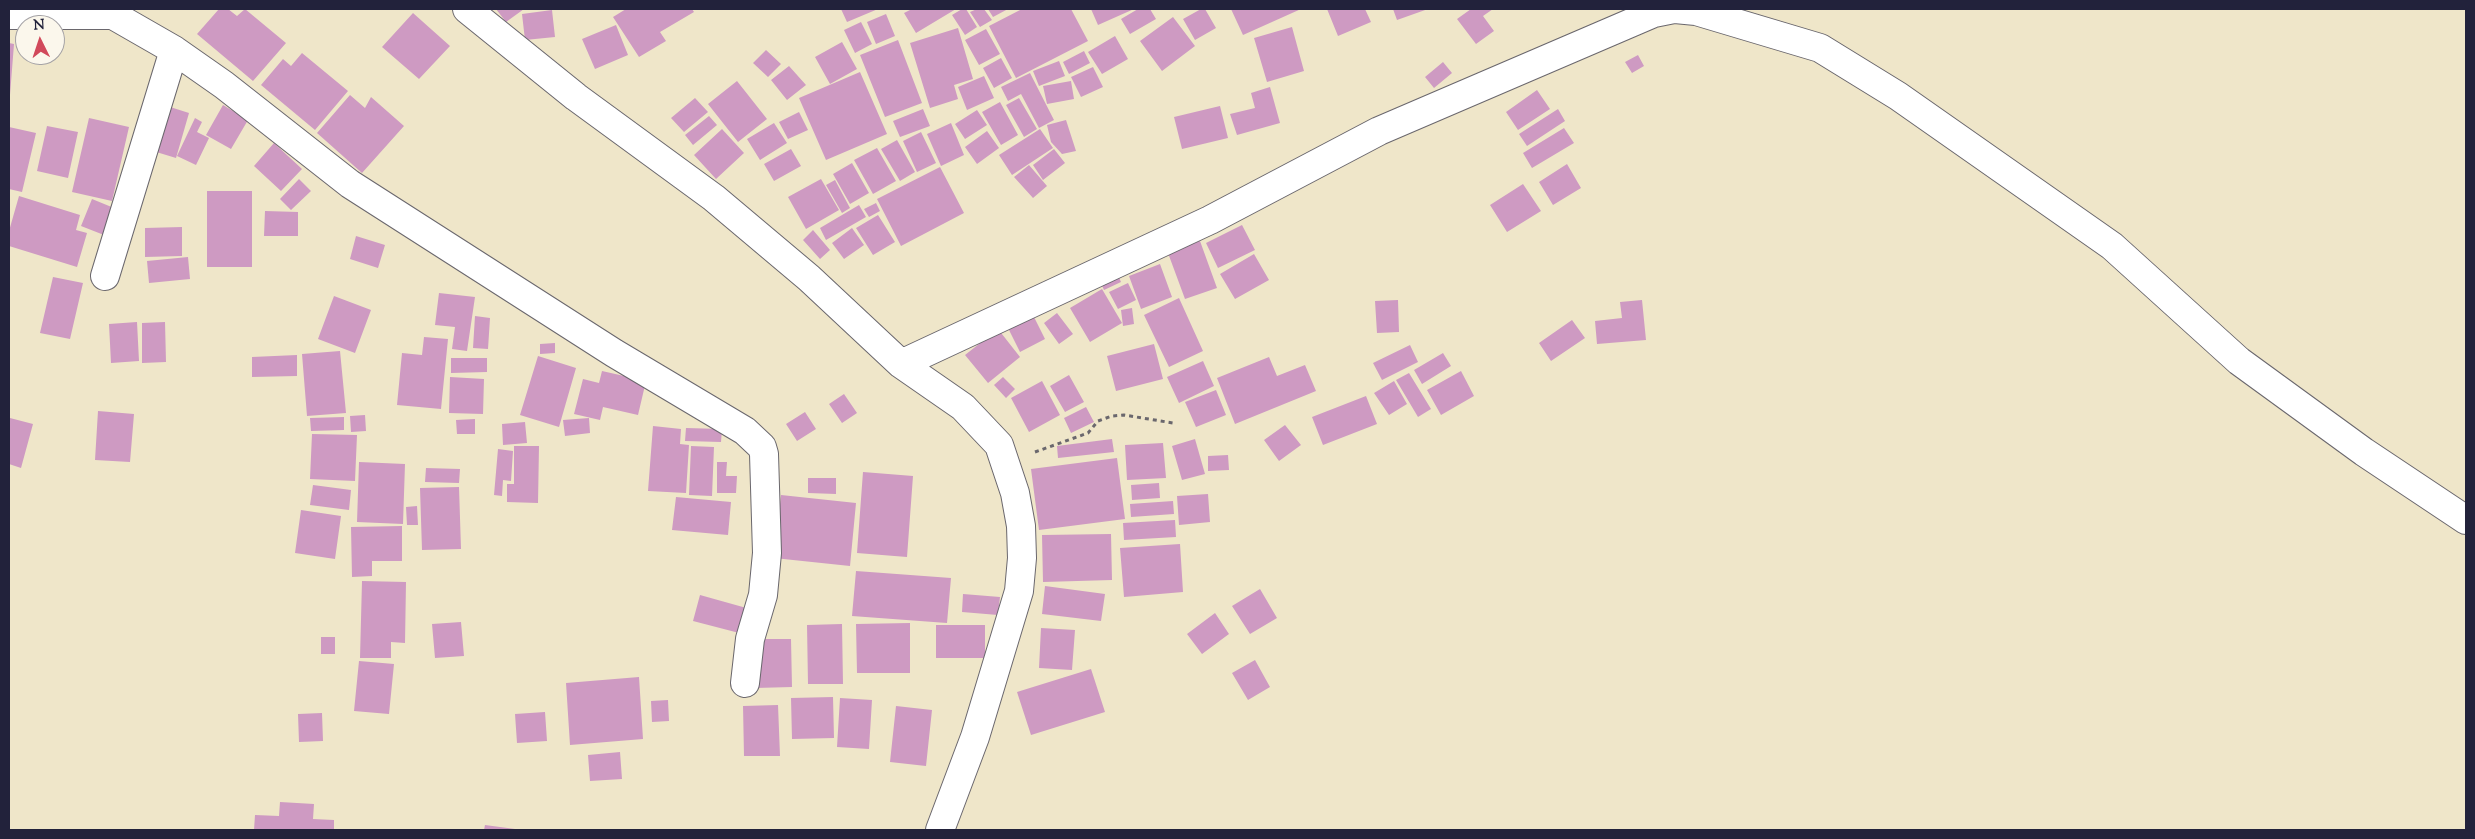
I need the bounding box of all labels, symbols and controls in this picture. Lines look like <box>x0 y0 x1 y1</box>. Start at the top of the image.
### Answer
north arrow <box>15 15 65 65</box>
text: N <box>33 16 45 36</box>

